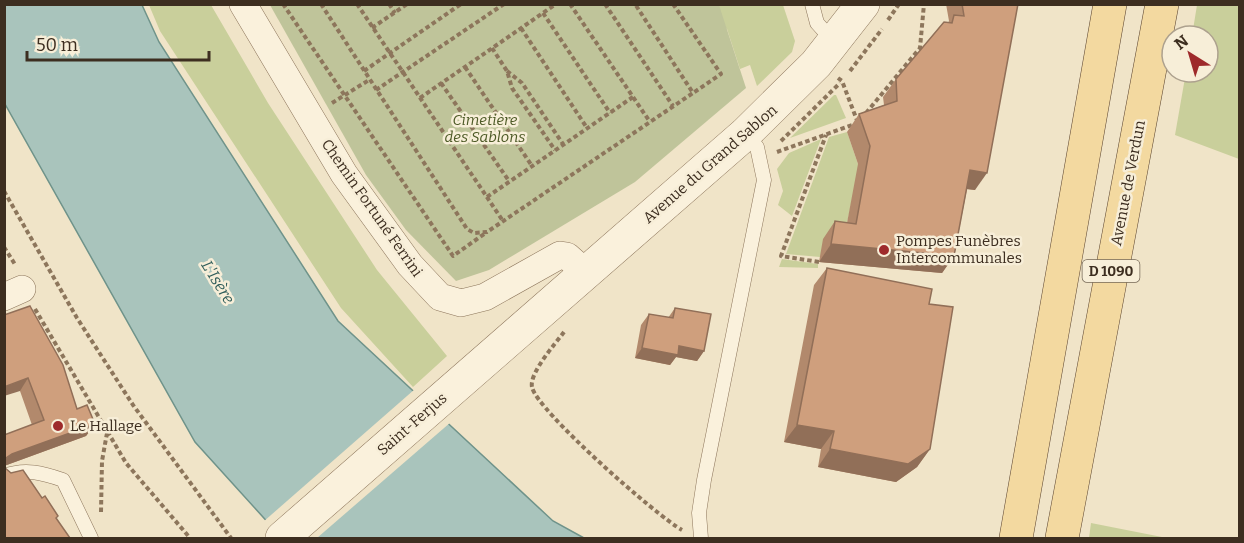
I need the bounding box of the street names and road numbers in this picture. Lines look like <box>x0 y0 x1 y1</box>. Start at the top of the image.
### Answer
street label: Avenue du Grand Sablon <box>639 101 781 227</box>
street label: Avenue de Verdun <box>1107 118 1149 247</box>
street label: Chemin Fortuné Ferrini <box>318 136 427 281</box>
road number: D 1090 <box>1082 260 1140 282</box>
street label: Saint-Ferjus <box>374 389 450 459</box>

